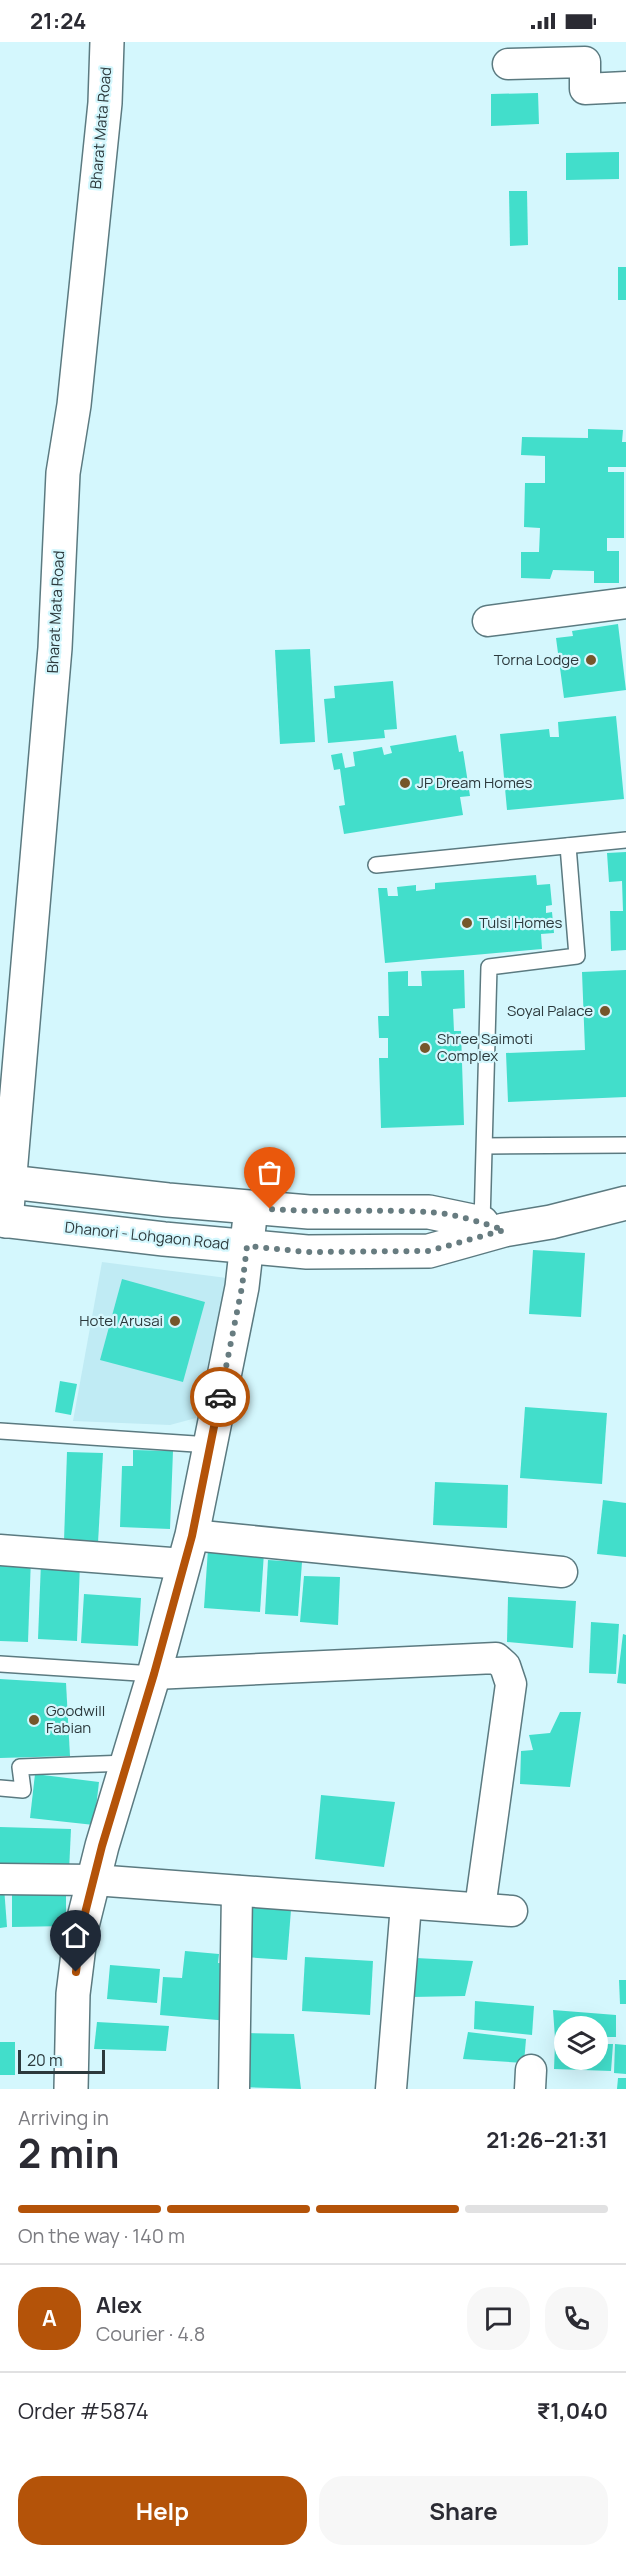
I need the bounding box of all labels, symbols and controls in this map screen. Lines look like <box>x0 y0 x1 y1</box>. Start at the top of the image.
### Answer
text: 21:24 <box>30 6 86 36</box>
street label: Bharat Mata Road <box>85 66 116 190</box>
street label: Bharat Mata Road <box>42 550 69 674</box>
place label: Torna Lodge <box>494 649 579 670</box>
marker: Torna Lodge <box>584 653 598 667</box>
place label: JP Dream Homes <box>417 772 533 793</box>
marker: JP Dream Homes <box>398 776 412 790</box>
place label: Tulsi Homes <box>479 912 563 933</box>
marker: Tulsi Homes <box>460 916 474 930</box>
place label: Soyal Palace <box>507 1000 593 1021</box>
marker: Soyal Palace <box>598 1004 612 1018</box>
place label: Shree Saimoti Complex <box>437 1028 533 1066</box>
marker: Shree Saimoti Complex <box>418 1041 432 1055</box>
pin <box>244 1147 295 1209</box>
icon: bag <box>253 1156 286 1189</box>
street label: Dhanori - Lohgaon Road <box>64 1216 230 1255</box>
place label: Hotel Arusai <box>79 1310 163 1331</box>
marker: Hotel Arusai <box>168 1314 182 1328</box>
courier <box>190 1367 250 1427</box>
icon: car <box>204 1381 237 1414</box>
place label: Goodwill Fabian <box>46 1700 105 1738</box>
marker: Goodwill Fabian <box>27 1713 41 1727</box>
pin <box>50 1910 101 1972</box>
icon: home <box>59 1919 92 1952</box>
map controls <box>554 2016 608 2070</box>
button: layers <box>554 2016 608 2070</box>
scale bar <box>18 2047 105 2074</box>
text: 20 m <box>27 2049 63 2071</box>
text: Arriving in <box>18 2104 109 2131</box>
text: 21:26–21:31 <box>486 2125 608 2155</box>
text: 2 min <box>18 2126 119 2180</box>
text: On the way · 140 m <box>18 2222 185 2249</box>
button: chat <box>467 2287 530 2350</box>
button: phone <box>545 2287 608 2350</box>
text: Alex <box>96 2290 142 2320</box>
text: A <box>42 2303 57 2333</box>
text: Courier · 4.8 <box>96 2320 205 2347</box>
text: Order #5874 <box>18 2396 149 2426</box>
text: ₹1,040 <box>537 2396 608 2426</box>
button: Help <box>18 2476 307 2545</box>
button: Share <box>319 2476 608 2545</box>

